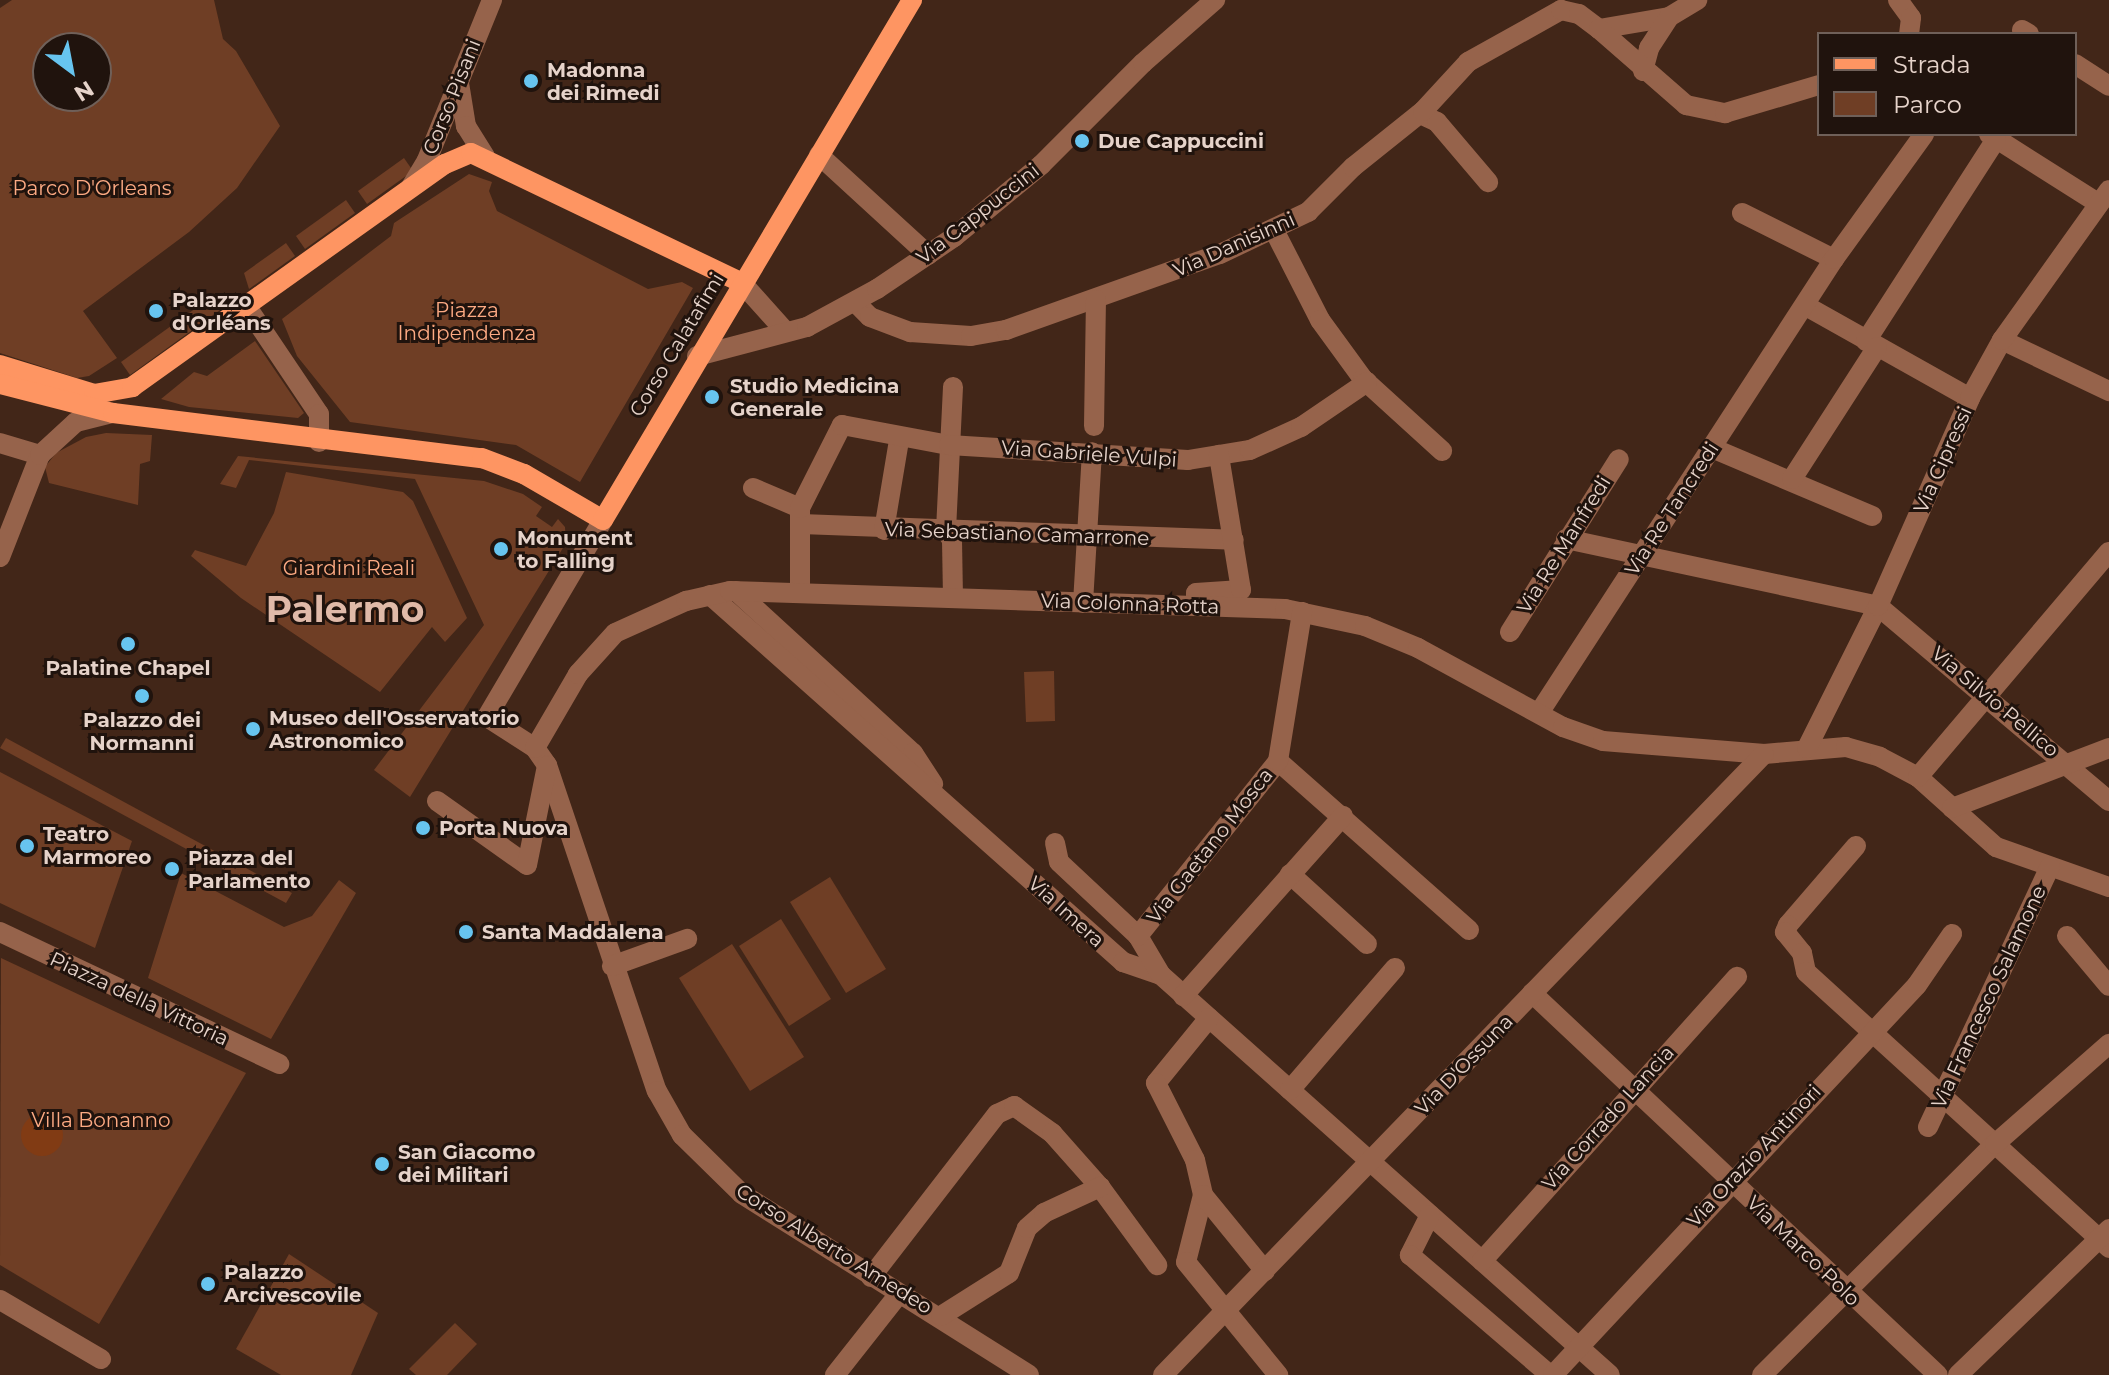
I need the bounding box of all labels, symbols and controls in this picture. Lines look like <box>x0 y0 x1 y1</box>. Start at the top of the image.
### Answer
north arrow <box>32 32 112 112</box>
legend <box>1817 32 2077 136</box>
street label: Corso Pisani <box>418 36 486 158</box>
text: Strada <box>1893 50 1971 79</box>
place label: Madonna dei Rimedi <box>547 58 659 105</box>
marker: Madonna dei Rimedi <box>522 72 540 90</box>
text: N <box>69 75 99 107</box>
text: Parco <box>1893 90 1962 119</box>
place label: Due Cappuccini <box>1098 129 1264 153</box>
marker: Due Cappuccini <box>1073 132 1091 150</box>
street label: Via Cappuccini <box>912 159 1044 269</box>
park label: Parco D'Orleans <box>12 176 172 200</box>
street label: Via Danisinni <box>1169 207 1299 283</box>
street label: Corso Calatafimi <box>625 269 729 421</box>
place label: Palazzo d'Orléans <box>172 288 271 335</box>
park label: Piazza Indipendenza <box>398 299 536 346</box>
marker: Palazzo d'Orléans <box>147 302 165 320</box>
place label: Studio Medicina Generale <box>730 374 899 421</box>
marker: Studio Medicina Generale <box>701 386 723 408</box>
street label: Via Cipressi <box>1909 403 1977 517</box>
street label: Via Gabriele Vulpi <box>1000 436 1178 472</box>
street label: Via Re Tancredi <box>1620 438 1724 580</box>
street label: Via Re Manfredi <box>1512 472 1616 618</box>
street label: Via Sebastiano Camarrone <box>884 517 1150 551</box>
place label: Monument to Falling <box>517 526 633 573</box>
marker: Monument to Falling <box>492 540 510 558</box>
park label: Giardini Reali <box>283 556 415 580</box>
district label: Palermo <box>266 588 424 632</box>
street label: Via Colonna Rotta <box>1040 589 1220 619</box>
marker: Palatine Chapel <box>119 635 137 653</box>
street label: Via Silvio Pellico <box>1926 642 2064 762</box>
place label: Palatine Chapel <box>45 656 211 680</box>
marker: Palazzo dei Normanni <box>133 687 151 705</box>
place label: Museo dell'Osservatorio Astronomico <box>269 706 519 753</box>
place label: Palazzo dei Normanni <box>83 708 201 755</box>
marker: Museo dell'Osservatorio Astronomico <box>244 720 262 738</box>
street label: Via Gaetano Mosca <box>1142 763 1278 929</box>
place label: Porta Nuova <box>439 816 568 840</box>
marker: Porta Nuova <box>414 819 432 837</box>
place label: Teatro Marmoreo <box>43 822 151 869</box>
marker: Teatro Marmoreo <box>18 837 36 855</box>
place label: Piazza del Parlamento <box>188 846 311 893</box>
marker: Piazza del Parlamento <box>163 860 181 878</box>
street label: Via Imera <box>1023 872 1109 952</box>
street label: Via Francesco Salamone <box>1927 882 2051 1112</box>
place label: Santa Maddalena <box>482 920 664 944</box>
marker: Santa Maddalena <box>457 923 475 941</box>
street label: Piazza della Vittoria <box>46 947 232 1051</box>
street label: Via D'Ossuna <box>1410 1010 1518 1120</box>
street label: Via Corrado Lancia <box>1537 1041 1679 1195</box>
street label: Via Orazio Antinori <box>1682 1080 1826 1232</box>
park label: Villa Bonanno <box>31 1108 171 1132</box>
place label: San Giacomo dei Militari <box>398 1140 535 1187</box>
marker: San Giacomo dei Militari <box>373 1155 391 1173</box>
street label: Corso Alberto Amedeo <box>731 1179 937 1319</box>
street label: Via Marco Polo <box>1741 1191 1865 1311</box>
place label: Palazzo Arcivescovile <box>224 1260 362 1307</box>
marker: Palazzo Arcivescovile <box>199 1275 217 1293</box>

